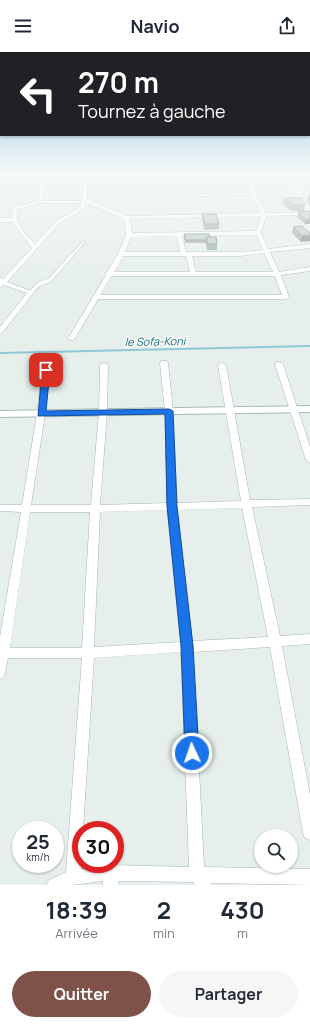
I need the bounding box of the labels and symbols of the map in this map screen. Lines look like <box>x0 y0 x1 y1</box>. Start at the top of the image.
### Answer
water label: le Sofa-Koni <box>125 333 187 349</box>
pin <box>29 353 63 387</box>
position arrow <box>171 732 213 774</box>
speed limit sign: 30 <box>72 821 124 873</box>

